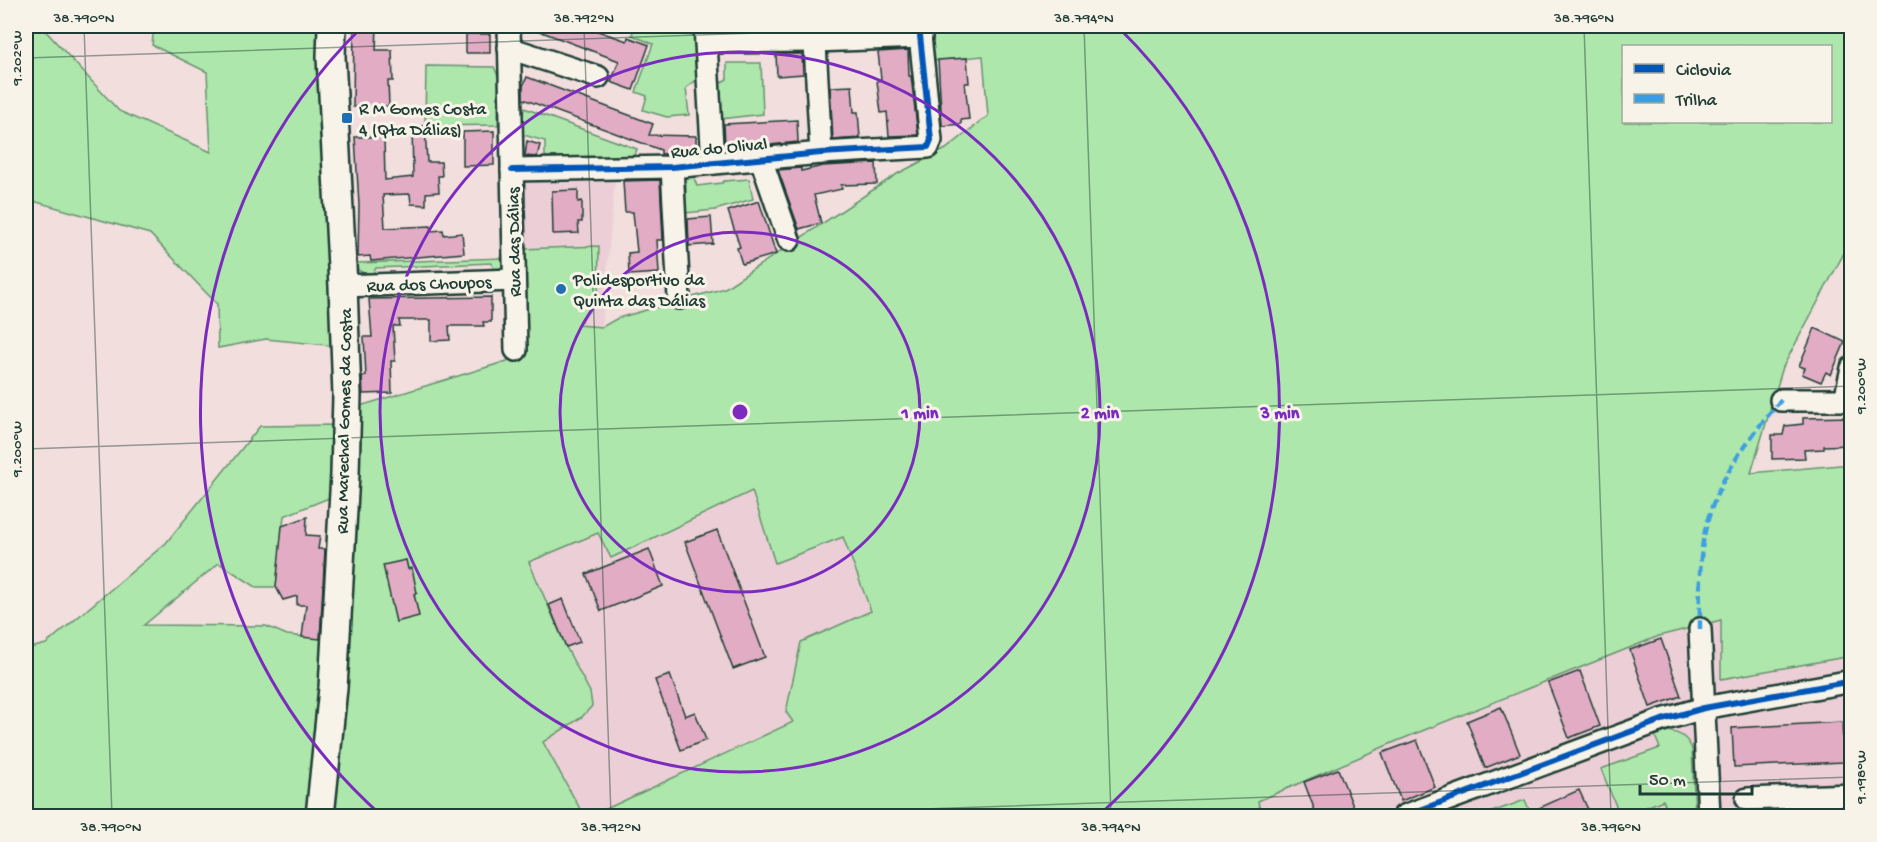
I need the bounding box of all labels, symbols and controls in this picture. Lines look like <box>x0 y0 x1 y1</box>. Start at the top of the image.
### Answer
text: 38.790°N <box>52 10 115 28</box>
text: 38.792°N <box>553 10 614 28</box>
text: 38.794°N <box>1053 10 1114 28</box>
text: 38.796°N <box>1553 10 1614 28</box>
text: 9.202°W <box>9 30 27 86</box>
legend <box>1622 45 1832 123</box>
text: Ciclovia <box>1676 61 1732 82</box>
text: Trilha <box>1675 91 1718 112</box>
place label: R M Gomes Costa 4 (Qta Dálias) <box>359 100 487 142</box>
marker: R M Gomes Costa 4 (Qta Dálias) <box>340 111 354 125</box>
street label: Rua do Olival <box>670 135 768 164</box>
street label: Rua das Dálias <box>504 186 527 297</box>
place label: Polidesportivo da Quinta das Dálias <box>572 271 707 313</box>
street label: Rua dos Choupos <box>366 273 493 298</box>
marker: Polidesportivo da Quinta das Dálias <box>554 282 568 296</box>
street label: Rua Marechal Gomes da Costa <box>333 307 358 534</box>
text: 9.200°W <box>1853 358 1871 415</box>
centre of rings <box>730 402 750 422</box>
text: 1 min <box>901 404 939 425</box>
text: 2 min <box>1081 404 1120 425</box>
text: 3 min <box>1260 404 1300 425</box>
text: 9.200°W <box>9 421 27 478</box>
text: 9.198°W <box>1853 750 1871 805</box>
scale bar <box>1640 758 1752 796</box>
text: 50 m <box>1649 771 1686 792</box>
text: 38.790°N <box>79 819 142 837</box>
text: 38.792°N <box>580 819 641 837</box>
text: 38.794°N <box>1080 819 1141 837</box>
text: 38.796°N <box>1580 819 1641 837</box>

